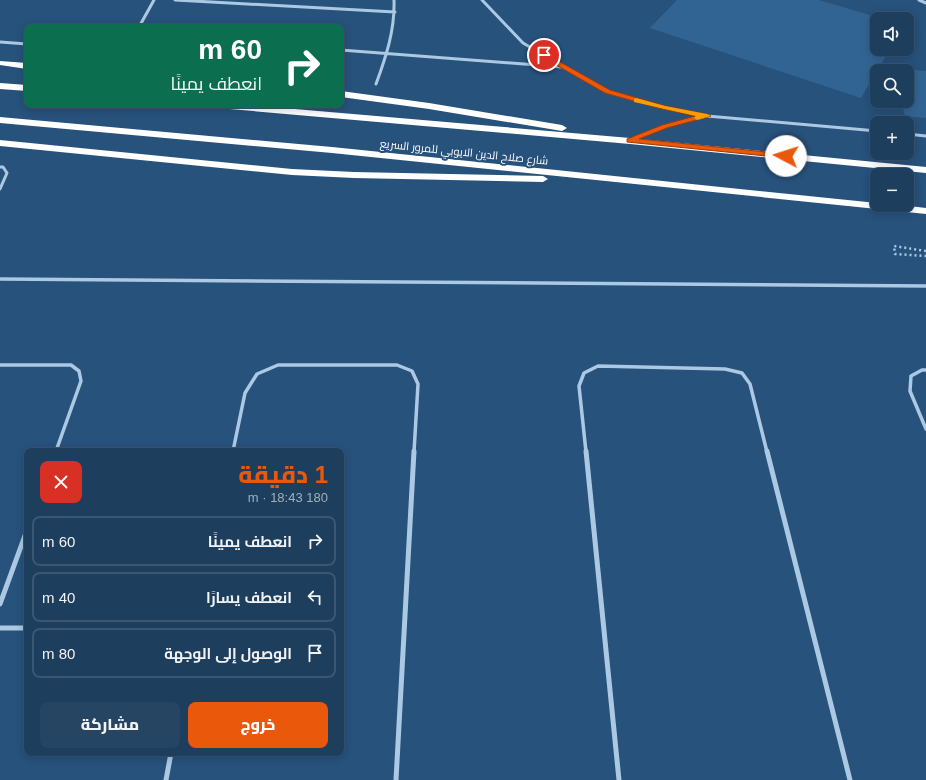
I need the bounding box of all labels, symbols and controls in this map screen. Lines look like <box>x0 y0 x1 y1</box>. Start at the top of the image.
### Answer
map controls <box>870 12 914 212</box>
button: sound <box>870 12 914 56</box>
text: 60 m <box>198 34 262 65</box>
pin <box>527 38 561 72</box>
icon: right <box>276 40 328 92</box>
icon: arrive <box>533 44 555 66</box>
button: search <box>870 64 914 108</box>
text: انعطف يمينًا <box>171 74 262 94</box>
button: + <box>870 116 914 160</box>
position arrow <box>765 135 807 177</box>
street label: شارع صلاح الدين الايوبي للمرور السريع <box>379 137 549 170</box>
button: − <box>870 168 914 212</box>
button: close <box>40 461 82 503</box>
text: 1 دقيقة <box>238 461 328 488</box>
text: 180 m · 18:43 <box>248 490 328 505</box>
icon: right <box>304 530 326 552</box>
text: 60 m <box>42 533 75 550</box>
text: انعطف يمينًا <box>208 533 292 550</box>
icon: left <box>304 586 326 608</box>
text: 40 m <box>42 589 75 606</box>
text: انعطف يسارًا <box>206 589 292 606</box>
icon: arrive <box>304 642 326 664</box>
text: 80 m <box>42 645 75 662</box>
text: الوصول إلى الوجهة <box>164 645 292 662</box>
button: مشاركة <box>40 702 180 748</box>
button: خروج <box>188 702 328 748</box>

